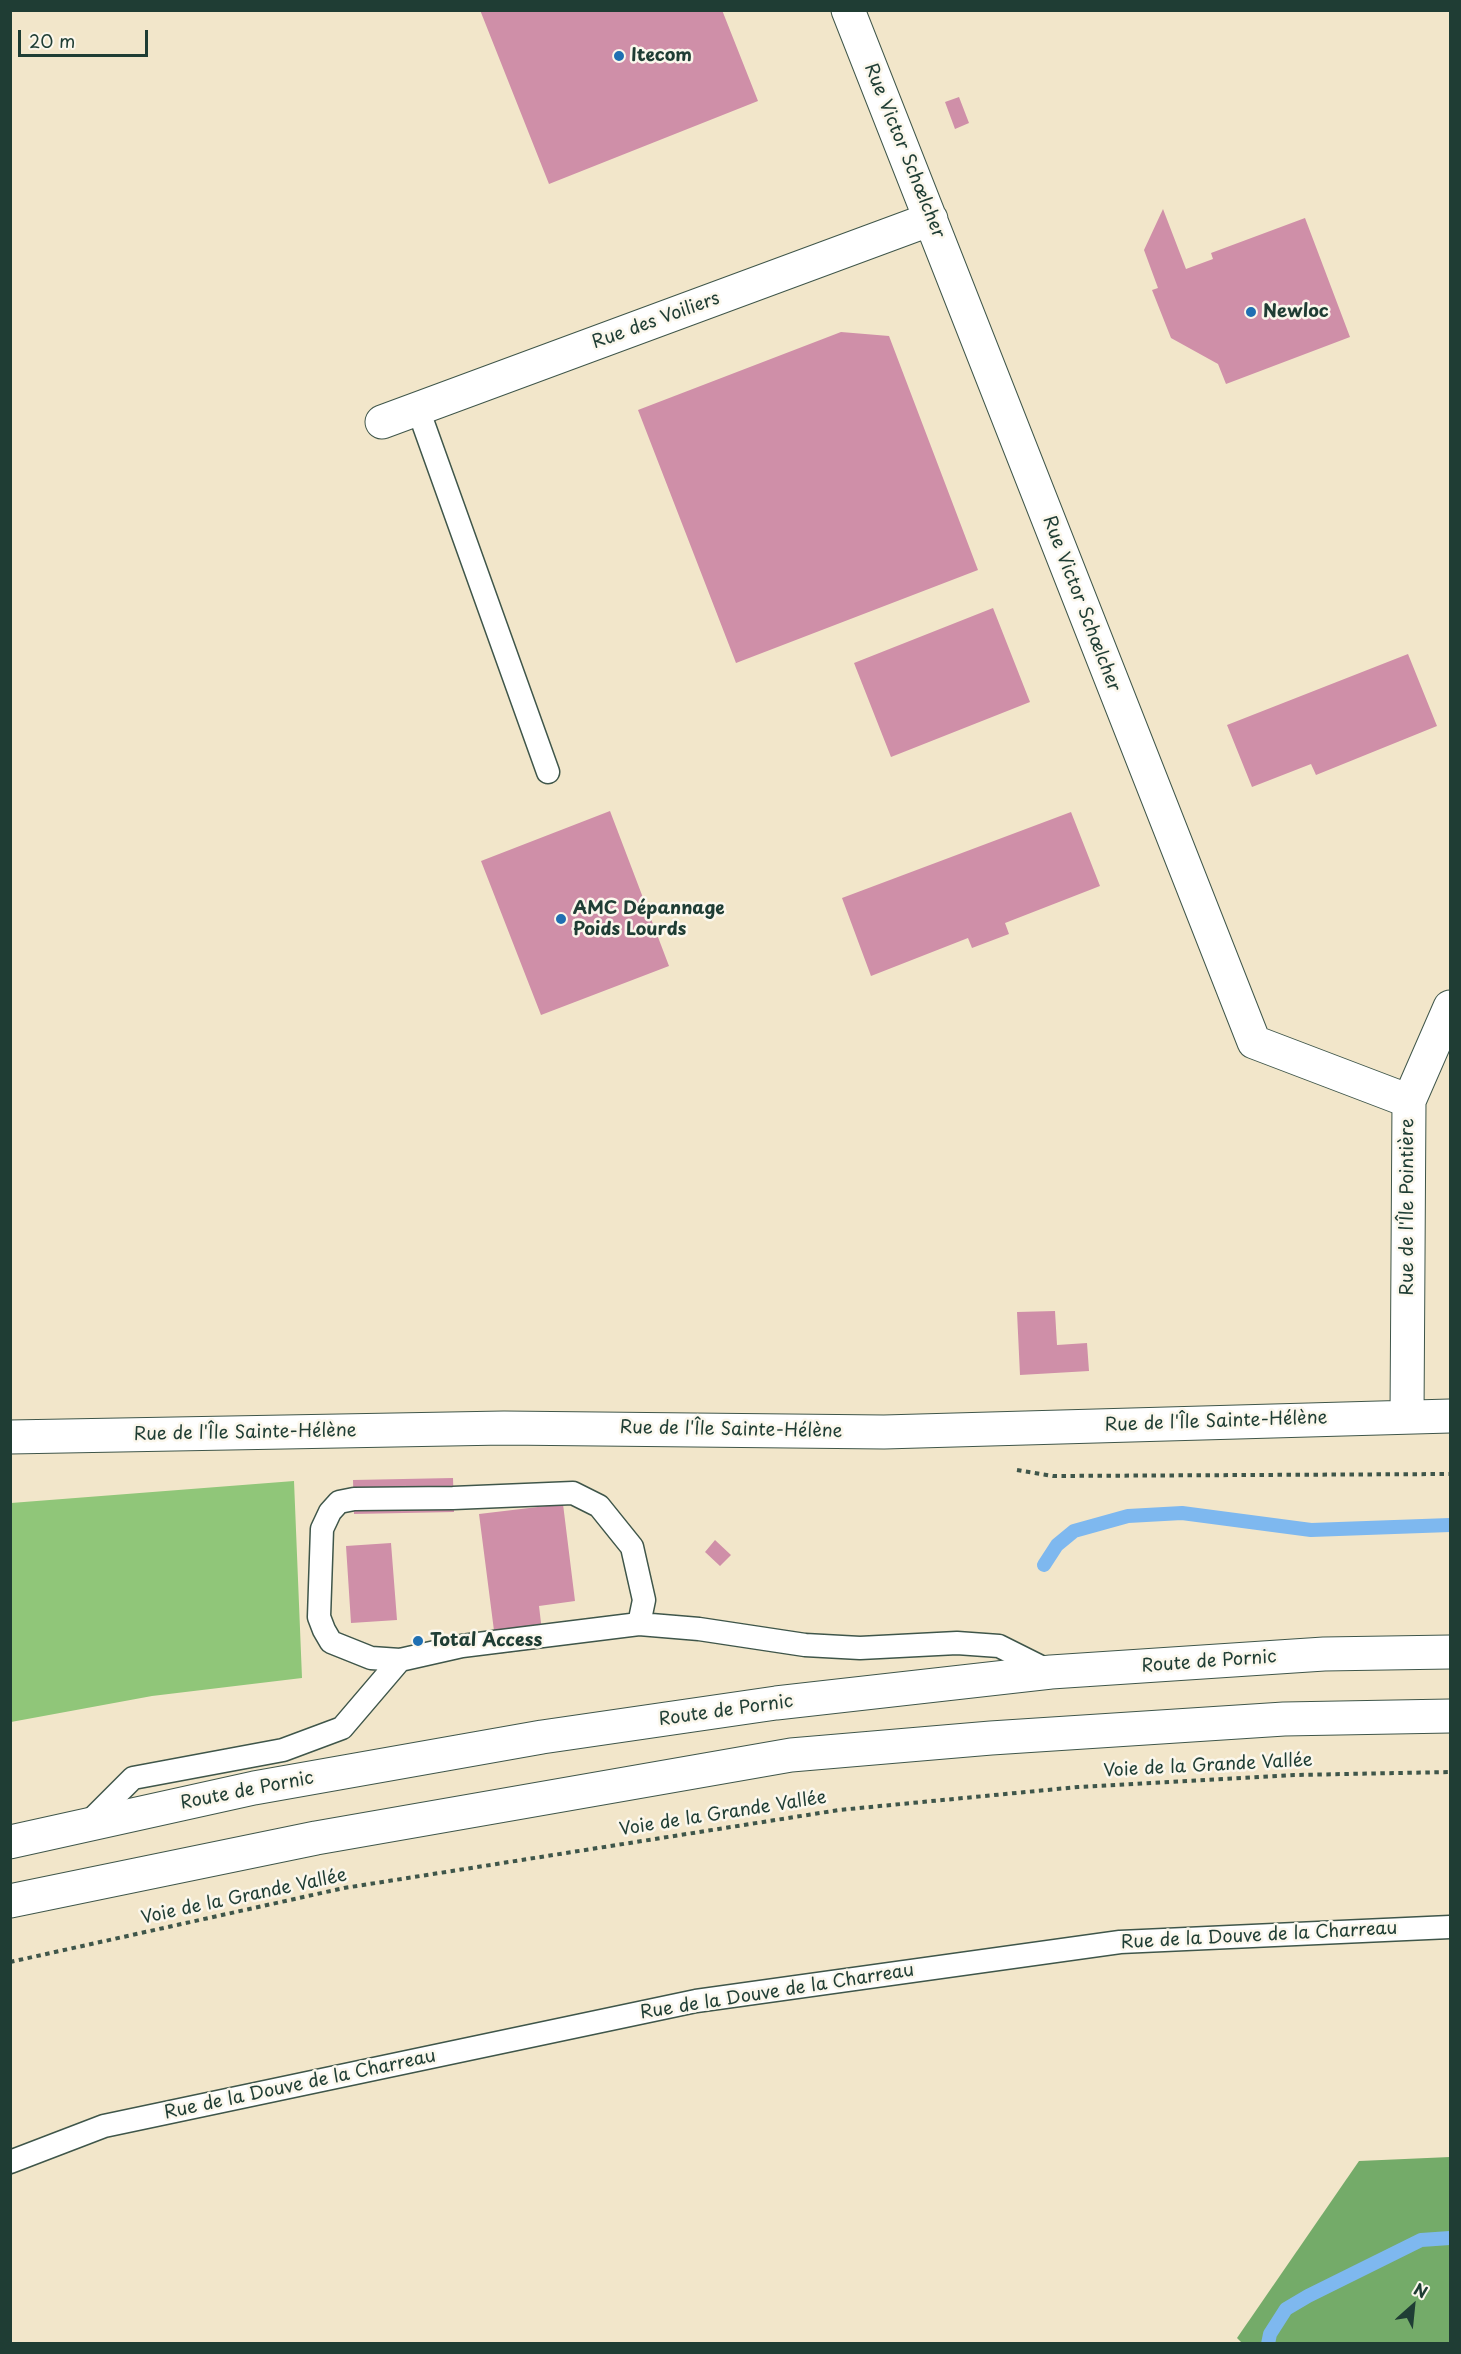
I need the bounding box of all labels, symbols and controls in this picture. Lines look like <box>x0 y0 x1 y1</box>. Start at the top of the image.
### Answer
scale bar <box>21 18 152 56</box>
text: 20 m <box>29 27 75 54</box>
place label: Itecom <box>631 45 692 67</box>
marker: Itecom <box>612 49 626 63</box>
street label: Rue Victor Schœlcher <box>859 60 949 242</box>
street label: Rue des Voiliers <box>589 288 723 354</box>
place label: Newloc <box>1263 301 1329 323</box>
marker: Newloc <box>1244 305 1258 319</box>
street label: Rue Victor Schœlcher <box>1037 513 1125 695</box>
place label: AMC Dépannage Poids Lourds <box>573 898 725 940</box>
marker: AMC Dépannage Poids Lourds <box>554 912 568 926</box>
street label: Rue de l'Île Pointière <box>1397 1118 1419 1296</box>
street label: Rue de l'Île Sainte-Hélène <box>1104 1407 1328 1437</box>
street label: Rue de l'Île Sainte-Hélène <box>619 1417 843 1443</box>
street label: Rue de l'Île Sainte-Hélène <box>133 1420 357 1446</box>
place label: Total Access <box>430 1630 542 1652</box>
marker: Total Access <box>411 1634 425 1648</box>
street label: Route de Pornic <box>1141 1646 1277 1678</box>
street label: Route de Pornic <box>657 1691 795 1731</box>
street label: Voie de la Grande Vallée <box>1103 1750 1313 1782</box>
street label: Route de Pornic <box>178 1767 316 1815</box>
street label: Voie de la Grande Vallée <box>618 1787 828 1841</box>
street label: Voie de la Grande Vallée <box>139 1865 349 1929</box>
street label: Rue de la Douve de la Charreau <box>1120 1918 1398 1954</box>
street label: Rue de la Douve de la Charreau <box>638 1960 916 2024</box>
street label: Rue de la Douve de la Charreau <box>162 2046 438 2124</box>
north arrow <box>1383 2276 1443 2336</box>
text: N <box>1410 2276 1432 2304</box>

